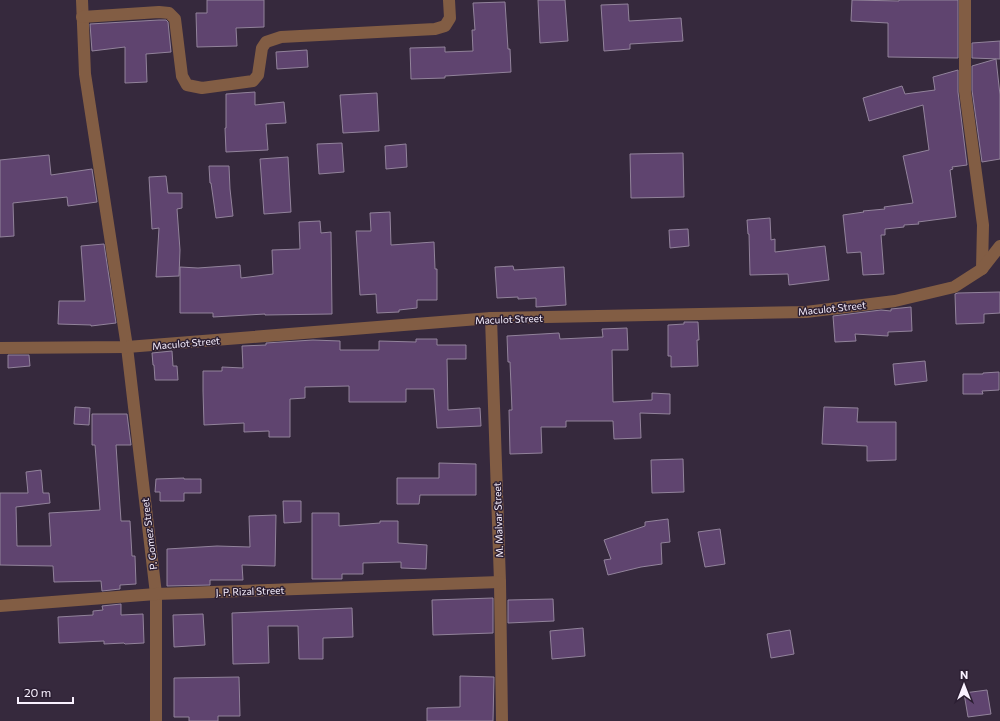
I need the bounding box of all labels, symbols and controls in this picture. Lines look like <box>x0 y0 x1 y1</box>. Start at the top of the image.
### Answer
street label: Maculot Street <box>798 298 866 318</box>
street label: Maculot Street <box>475 312 543 326</box>
street label: Maculot Street <box>152 334 220 352</box>
street label: M. Malvar Street <box>491 482 505 558</box>
street label: P. Gomez Street <box>139 498 159 570</box>
street label: J. P. Rizal Street <box>215 584 285 598</box>
north arrow <box>944 665 984 705</box>
text: N <box>960 668 968 681</box>
scale bar <box>18 679 73 705</box>
text: 20 m <box>24 685 51 699</box>

